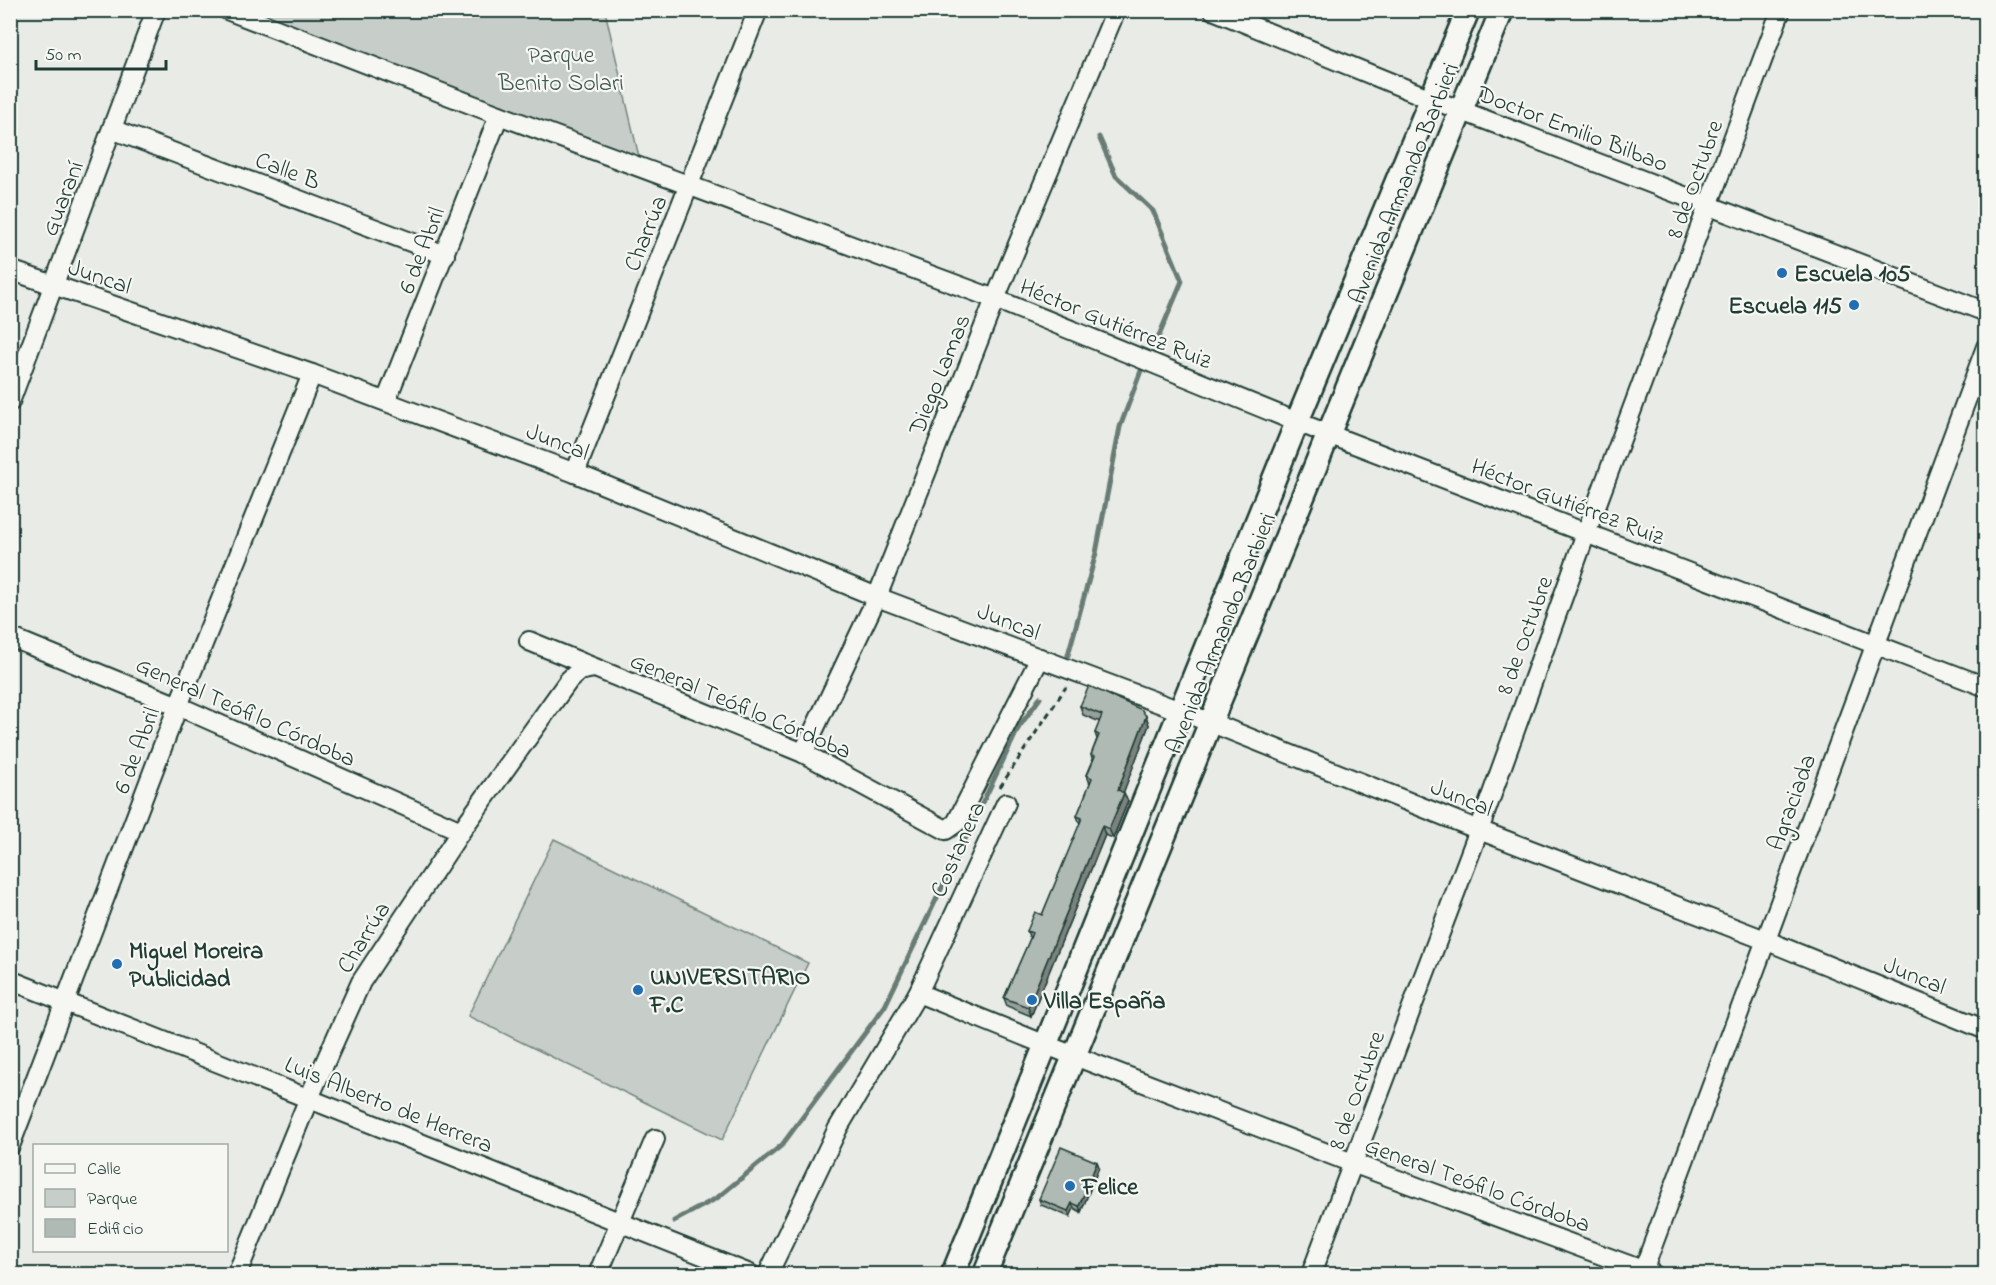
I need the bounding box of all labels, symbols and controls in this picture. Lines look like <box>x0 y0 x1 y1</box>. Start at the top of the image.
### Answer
scale bar <box>36 33 166 71</box>
park label: Parque Benito Solari <box>497 39 624 102</box>
text: 50 m <box>45 43 82 69</box>
street label: Avenida Armando Barbieri <box>1341 58 1470 310</box>
street label: Doctor Emilio Bilbao <box>1471 78 1673 183</box>
street label: 8 de Octubre <box>1659 115 1734 244</box>
street label: Calle B <box>250 144 325 201</box>
street label: Guaraní <box>34 156 95 242</box>
street label: Charrúa <box>616 191 678 277</box>
street label: 6 de Abril <box>391 203 456 299</box>
street label: Juncal <box>63 251 136 305</box>
place label: Escuela 105 <box>1794 258 1911 293</box>
marker: Escuela 105 <box>1775 266 1789 280</box>
street label: Héctor Gutiérrez Ruiz <box>1014 271 1217 380</box>
place label: Escuela 115 <box>1728 290 1842 325</box>
marker: Escuela 115 <box>1847 298 1861 312</box>
street label: Diego Lamas <box>901 309 981 442</box>
street label: Juncal <box>521 415 594 471</box>
street label: Héctor Gutiérrez Ruiz <box>1466 450 1670 557</box>
street label: Avenida Armando Barbieri <box>1158 508 1287 760</box>
street label: 8 de Octubre <box>1489 571 1564 700</box>
street label: Juncal <box>972 595 1045 651</box>
street label: General Teófilo Córdoba <box>624 645 856 770</box>
street label: General Teófilo Córdoba <box>129 649 361 778</box>
street label: 6 de Abril <box>106 703 171 799</box>
street label: Agraciada <box>1760 750 1827 856</box>
street label: Juncal <box>1424 771 1498 828</box>
street label: Costanera <box>923 796 996 904</box>
street label: Charrúa <box>329 896 401 981</box>
place label: Miguel Moreira Publicidad <box>129 935 263 998</box>
street label: Juncal <box>1877 949 1951 1006</box>
marker: Miguel Moreira Publicidad <box>110 957 124 971</box>
place label: UNIVERSITARIO F.C <box>649 961 810 1024</box>
marker: UNIVERSITARIO F.C <box>631 983 645 997</box>
place label: Villa España <box>1043 985 1165 1020</box>
marker: Villa España <box>1025 993 1039 1007</box>
street label: 8 de Octubre <box>1321 1026 1396 1155</box>
street label: Luis Alberto de Herrera <box>278 1048 498 1164</box>
street label: General Teófilo Córdoba <box>1359 1129 1595 1243</box>
legend <box>33 1144 228 1252</box>
text: Calle <box>87 1157 122 1183</box>
place label: Felice <box>1081 1171 1139 1206</box>
marker: Felice <box>1063 1179 1077 1193</box>
text: Parque <box>87 1187 138 1213</box>
text: Edificio <box>87 1217 143 1243</box>

